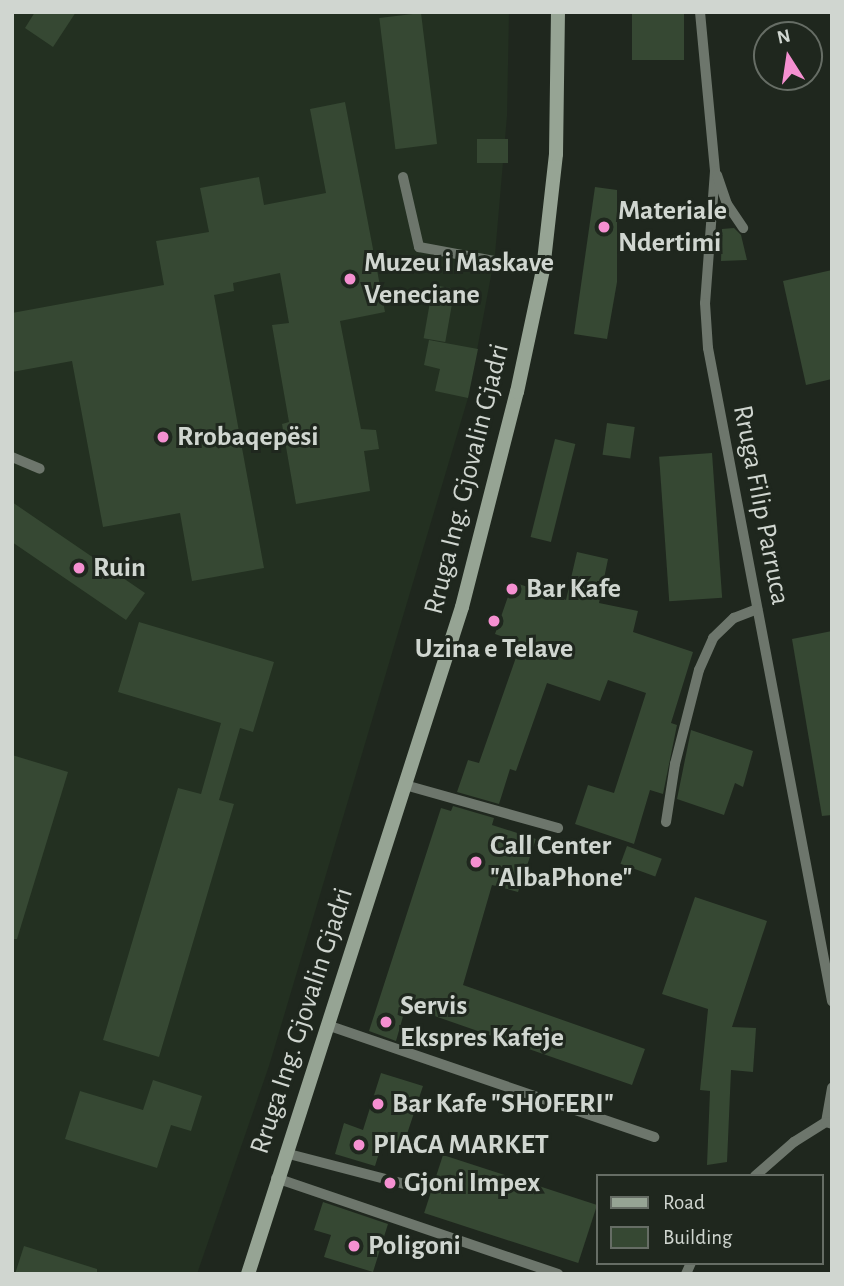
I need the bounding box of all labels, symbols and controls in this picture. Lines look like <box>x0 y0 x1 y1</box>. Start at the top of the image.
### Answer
north arrow <box>753 21 823 91</box>
text: N <box>776 26 792 48</box>
place label: Materiale Ndertimi <box>618 194 727 260</box>
marker: Materiale Ndertimi <box>596 219 612 235</box>
place label: Muzeu i Maskave Veneciane <box>364 246 554 312</box>
marker: Muzeu i Maskave Veneciane <box>342 271 358 287</box>
street label: Rruga Ing. Gjovalin Gjadri <box>417 340 517 618</box>
street label: Rruga Filip Parruca <box>725 402 797 608</box>
place label: Rrobaqepësi <box>177 420 318 454</box>
marker: Rrobaqepësi <box>155 429 171 445</box>
place label: Ruin <box>93 551 146 585</box>
marker: Ruin <box>71 560 87 576</box>
place label: Bar Kafe <box>526 572 621 606</box>
marker: Bar Kafe <box>504 581 520 597</box>
marker: Uzina e Telave <box>486 613 502 629</box>
place label: Uzina e Telave <box>415 632 573 666</box>
place label: Call Center "AlbaPhone" <box>490 829 632 895</box>
marker: Call Center "AlbaPhone" <box>468 854 484 870</box>
street label: Rruga Ing. Gjovalin Gjadri <box>243 884 361 1158</box>
place label: Servis Ekspres Kafeje <box>400 989 564 1055</box>
marker: Servis Ekspres Kafeje <box>378 1014 394 1030</box>
place label: Bar Kafe "SHOFERI" <box>392 1087 614 1121</box>
marker: Bar Kafe "SHOFERI" <box>370 1096 386 1112</box>
place label: PIACA MARKET <box>373 1128 549 1162</box>
marker: PIACA MARKET <box>351 1137 367 1153</box>
place label: Gjoni Impex <box>404 1166 540 1200</box>
legend <box>596 1174 823 1265</box>
marker: Gjoni Impex <box>382 1175 398 1191</box>
text: Road <box>663 1192 705 1213</box>
text: Building <box>663 1227 732 1248</box>
place label: Poligoni <box>368 1229 461 1263</box>
marker: Poligoni <box>346 1238 362 1254</box>

